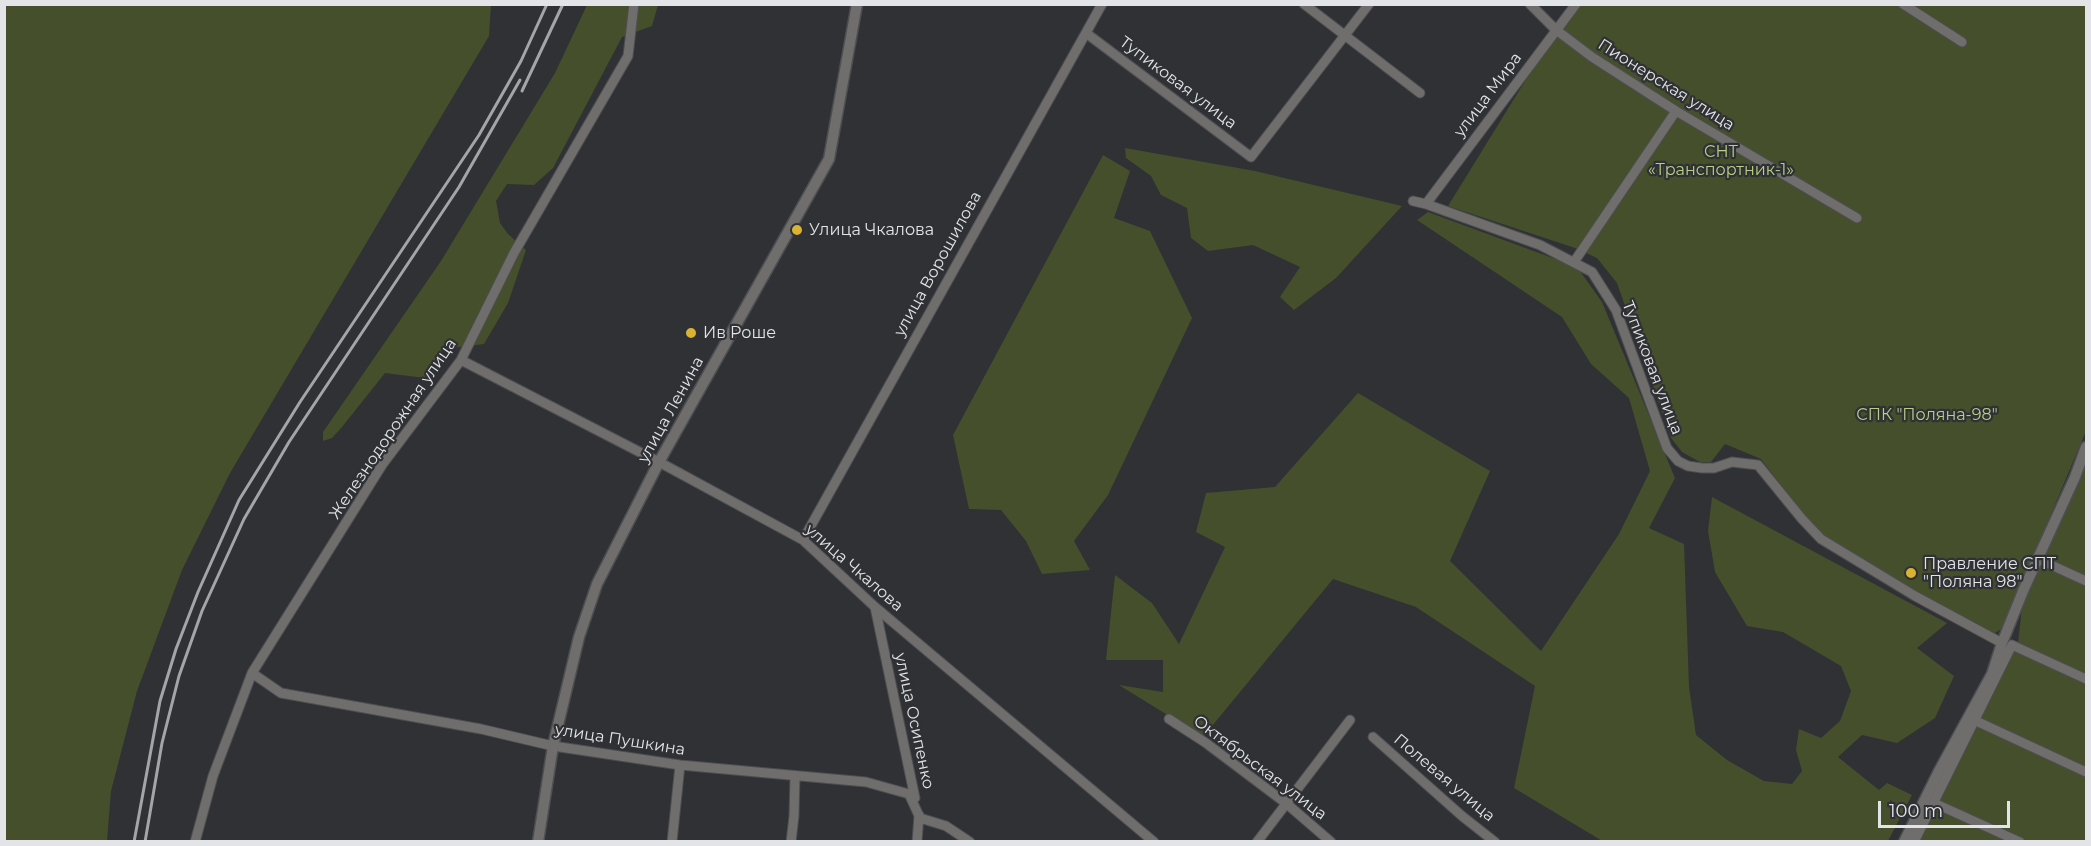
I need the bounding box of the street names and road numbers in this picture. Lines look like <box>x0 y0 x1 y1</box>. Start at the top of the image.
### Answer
street label: Тупиковая улица <box>1116 33 1240 133</box>
street label: Пионерская улица <box>1594 35 1738 135</box>
street label: улица Мира <box>1450 49 1526 141</box>
street label: улица Ворошилова <box>890 188 986 340</box>
street label: Тупиковая улица <box>1618 298 1686 438</box>
street label: Железнодорожная улица <box>325 335 461 523</box>
street label: улица Ленина <box>634 354 708 466</box>
street label: улица Чкалова <box>801 520 907 616</box>
street label: улица Осипенко <box>890 651 938 791</box>
street label: Октябрьская улица <box>1190 712 1330 824</box>
street label: улица Пушкина <box>554 720 686 760</box>
street label: Полевая улица <box>1389 730 1499 826</box>

